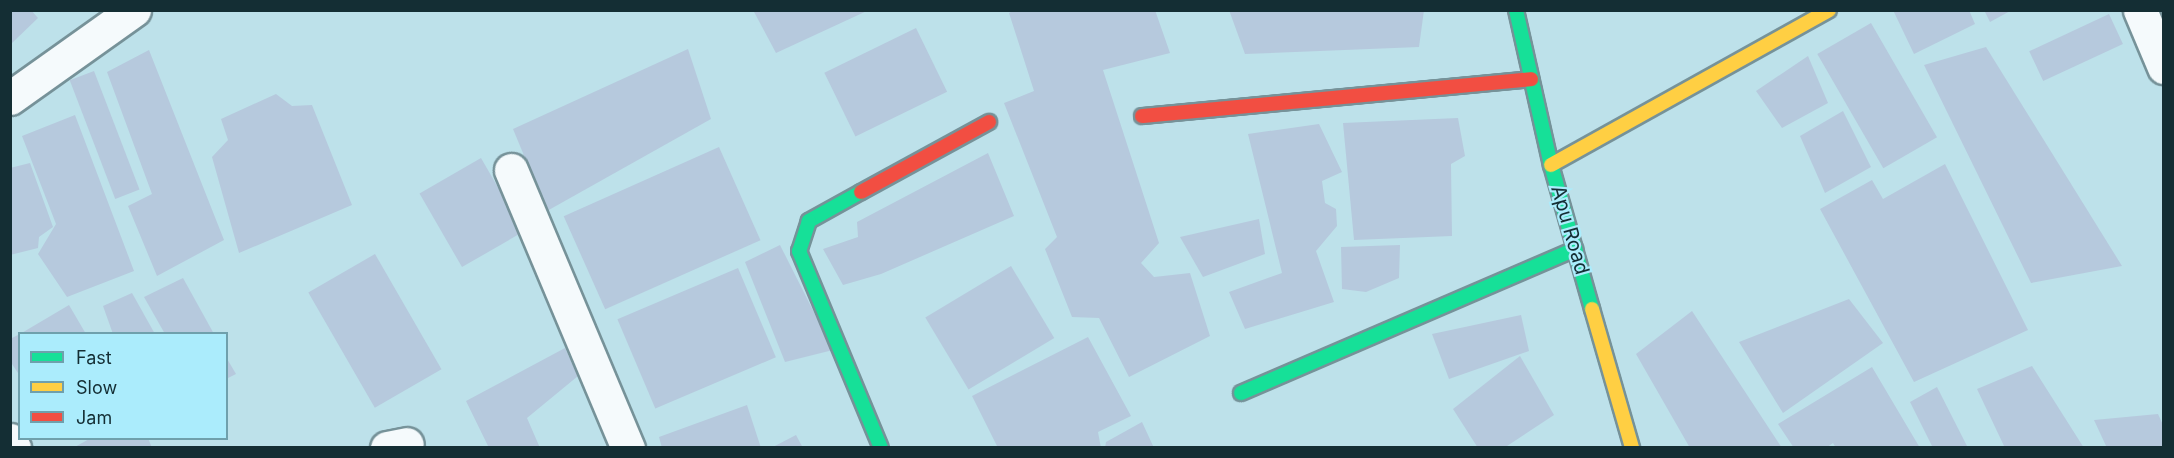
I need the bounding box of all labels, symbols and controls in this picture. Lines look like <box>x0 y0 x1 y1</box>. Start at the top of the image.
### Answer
street label: Apu Road <box>1546 183 1594 277</box>
legend <box>18 332 228 440</box>
text: Fast <box>76 347 112 368</box>
text: Slow <box>76 377 117 398</box>
text: Jam <box>76 407 112 428</box>

